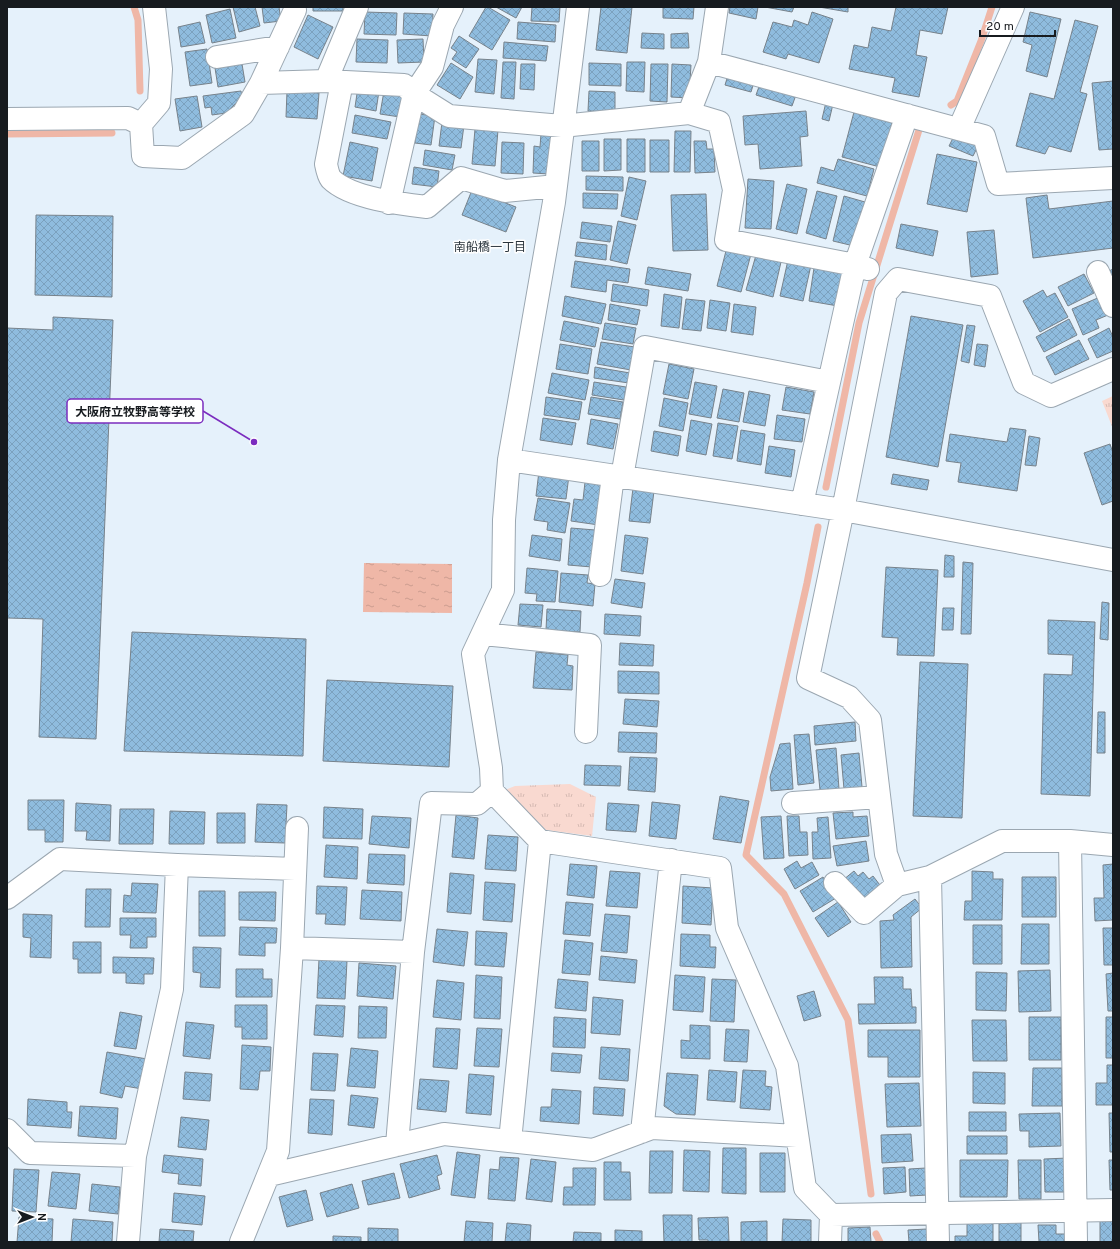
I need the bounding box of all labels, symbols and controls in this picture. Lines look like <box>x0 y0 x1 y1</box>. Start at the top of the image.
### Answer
scale bar <box>980 12 1055 38</box>
text: 20 m <box>986 19 1014 35</box>
district label: 南船橋一丁目 <box>454 240 526 256</box>
callout: 大阪府立牧野高等学校 <box>67 399 203 423</box>
text: 大阪府立牧野高等学校 <box>75 405 195 421</box>
north arrow <box>12 1197 52 1237</box>
text: N <box>34 1213 48 1221</box>

